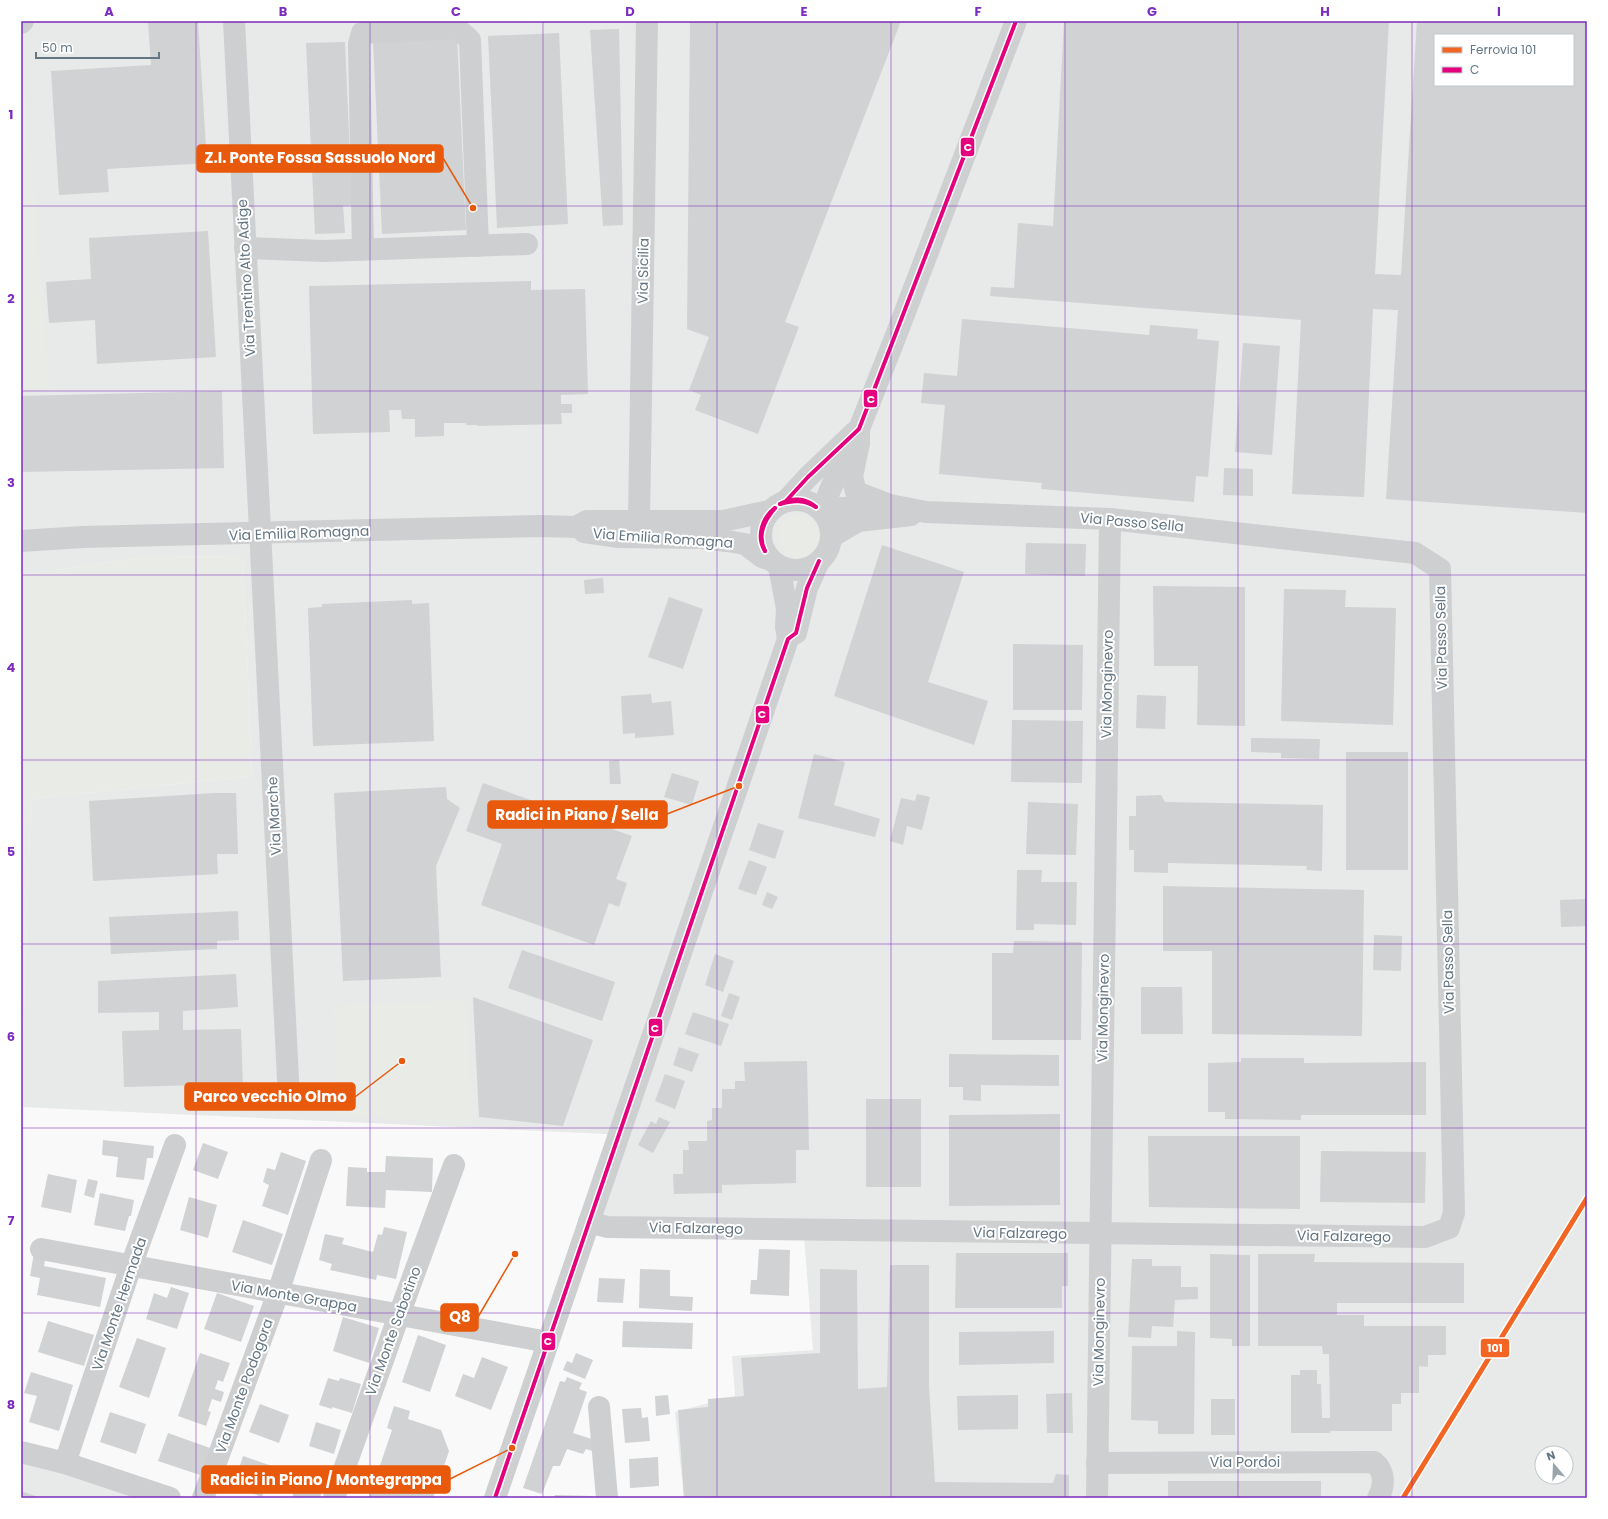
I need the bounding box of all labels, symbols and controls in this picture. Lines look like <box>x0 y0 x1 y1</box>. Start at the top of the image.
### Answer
text: A <box>104 2 114 21</box>
text: B <box>279 2 288 21</box>
text: C <box>451 2 461 21</box>
text: D <box>625 2 635 21</box>
text: E <box>800 2 808 21</box>
text: F <box>974 2 982 21</box>
text: G <box>1147 2 1157 21</box>
text: H <box>1320 2 1330 21</box>
text: I <box>1497 2 1501 21</box>
scale bar <box>36 34 159 60</box>
legend <box>1434 34 1574 86</box>
text: 50 m <box>42 39 73 56</box>
text: Ferrovia 101 <box>1470 41 1536 58</box>
text: C <box>1470 61 1479 78</box>
text: 1 <box>9 105 13 124</box>
line badge: C <box>960 137 975 157</box>
text: C <box>964 139 972 155</box>
callout: Z.I. Ponte Fossa Sassuolo Nord <box>197 145 443 172</box>
text: Z.I. Ponte Fossa Sassuolo Nord <box>205 147 435 168</box>
street label: Via Trentino Alto Adige <box>232 198 260 357</box>
street label: Via Sicilia <box>632 238 654 304</box>
text: 2 <box>7 289 15 308</box>
line badge: C <box>863 389 878 408</box>
text: C <box>867 391 875 407</box>
text: 3 <box>7 473 15 492</box>
street label: Via Passo Sella <box>1079 507 1185 537</box>
street label: Via Emilia Romagna <box>228 521 370 545</box>
street label: Via Emilia Romagna <box>592 523 734 553</box>
street label: Via Passo Sella <box>1430 586 1452 690</box>
street label: Via Monginevro <box>1096 629 1118 739</box>
text: 4 <box>7 658 16 677</box>
line badge: C <box>755 705 770 724</box>
text: C <box>758 706 766 722</box>
street label: Via Marche <box>262 776 286 856</box>
callout: Radici in Piano / Sella <box>488 801 667 828</box>
text: Radici in Piano / Sella <box>495 804 659 825</box>
text: 5 <box>7 842 15 861</box>
street label: Via Passo Sella <box>1437 910 1459 1014</box>
street label: Via Monginevro <box>1092 953 1114 1063</box>
line badge: C <box>648 1018 663 1037</box>
text: C <box>651 1020 659 1036</box>
text: 6 <box>7 1027 15 1046</box>
callout: Parco vecchio Olmo <box>185 1083 355 1110</box>
text: Parco vecchio Olmo <box>193 1086 347 1107</box>
text: 7 <box>8 1211 15 1230</box>
street label: Via Falzarego <box>649 1217 743 1239</box>
street label: Via Falzarego <box>973 1222 1067 1244</box>
street label: Via Falzarego <box>1297 1225 1391 1247</box>
street label: Via Monte Hermada <box>87 1235 151 1373</box>
street label: Via Monte Sabotino <box>360 1264 426 1398</box>
street label: Via Monte Grappa <box>229 1275 359 1317</box>
street label: Via Monginevro <box>1088 1277 1110 1387</box>
callout: Q8 <box>441 1304 478 1331</box>
text: Q8 <box>449 1306 471 1327</box>
street label: Via Monte Podogora <box>210 1316 278 1456</box>
line badge: C <box>541 1332 556 1351</box>
text: C <box>544 1333 552 1349</box>
line badge: 101 <box>1480 1338 1510 1358</box>
text: 101 <box>1487 1340 1503 1356</box>
text: 8 <box>7 1395 15 1414</box>
north arrow <box>1534 1445 1574 1485</box>
text: N <box>1544 1447 1557 1464</box>
street label: Via Pordoi <box>1210 1452 1280 1472</box>
callout: Radici in Piano / Montegrappa <box>202 1466 450 1493</box>
text: Radici in Piano / Montegrappa <box>210 1469 442 1490</box>

